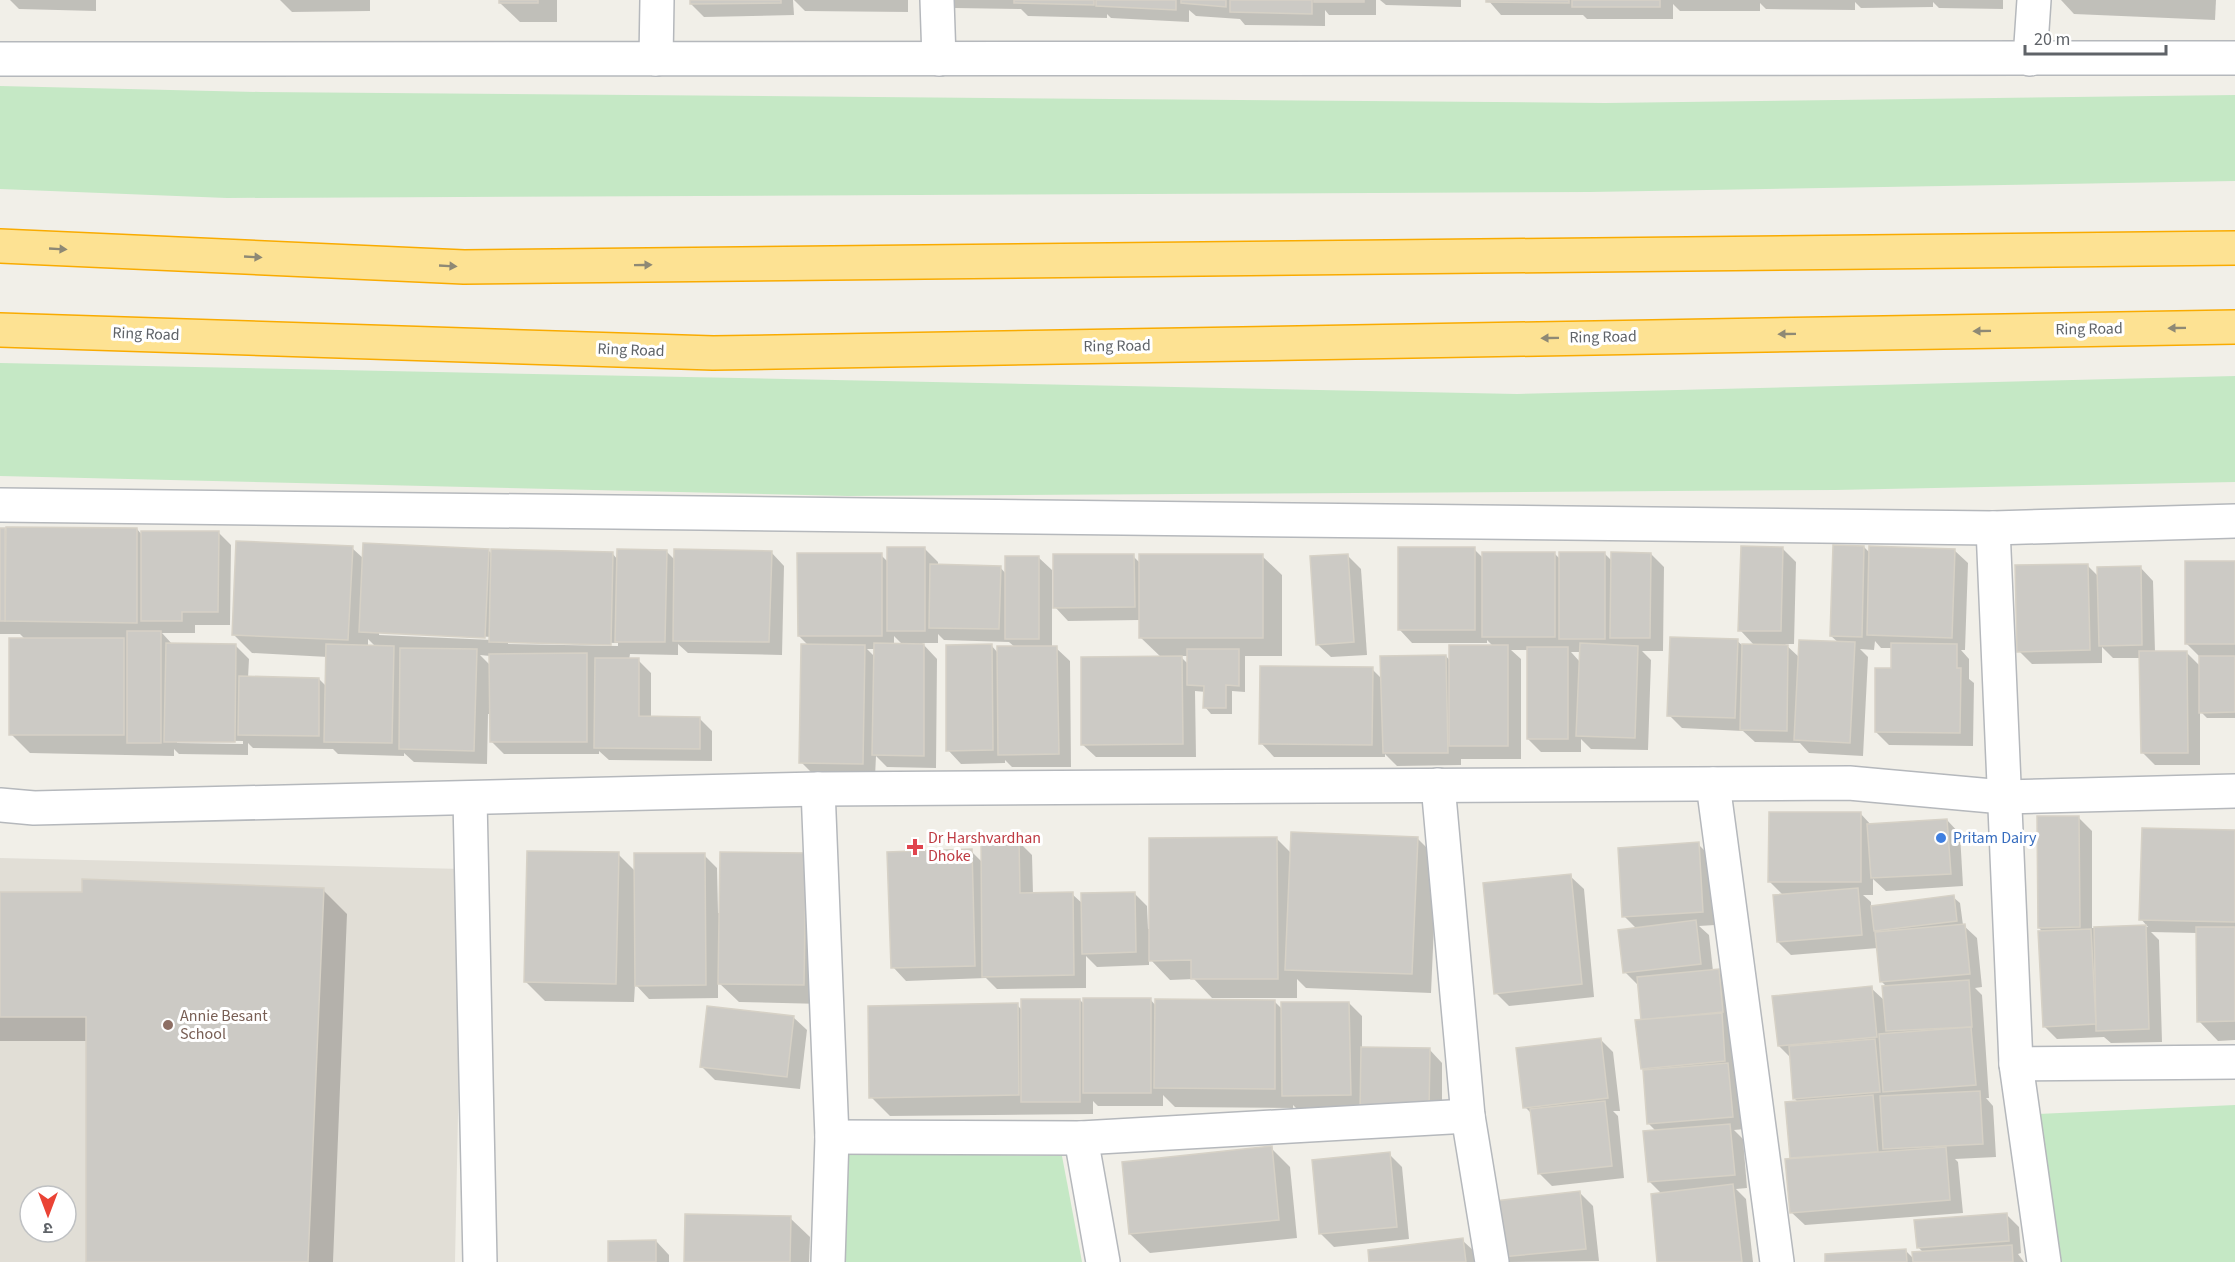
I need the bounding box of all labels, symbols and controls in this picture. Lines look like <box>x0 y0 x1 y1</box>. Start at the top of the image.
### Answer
scale bar <box>2025 18 2166 56</box>
text: 20 m <box>2034 27 2070 52</box>
one-way arrow <box>49 244 68 253</box>
one-way arrow <box>244 253 263 262</box>
one-way arrow <box>634 260 653 270</box>
one-way arrow <box>439 261 458 271</box>
street label: Ring Road <box>2055 317 2123 341</box>
street label: Ring Road <box>112 322 180 346</box>
one-way arrow <box>2167 323 2186 332</box>
street label: Ring Road <box>1569 325 1637 349</box>
one-way arrow <box>1972 326 1991 336</box>
one-way arrow <box>1777 329 1796 339</box>
one-way arrow <box>1540 333 1559 343</box>
street label: Ring Road <box>1083 334 1151 358</box>
street label: Ring Road <box>597 338 665 362</box>
place label: Dr Harshvardhan Dhoke <box>928 827 1041 867</box>
place label: Pritam Dairy <box>1953 827 2037 849</box>
marker: Pritam Dairy <box>1934 831 1948 845</box>
marker: Dr Harshvardhan Dhoke <box>906 838 924 856</box>
place label: Annie Besant School <box>180 1005 268 1045</box>
marker: Annie Besant School <box>161 1018 175 1032</box>
north arrow <box>18 1184 78 1244</box>
text: उ <box>43 1217 53 1239</box>

